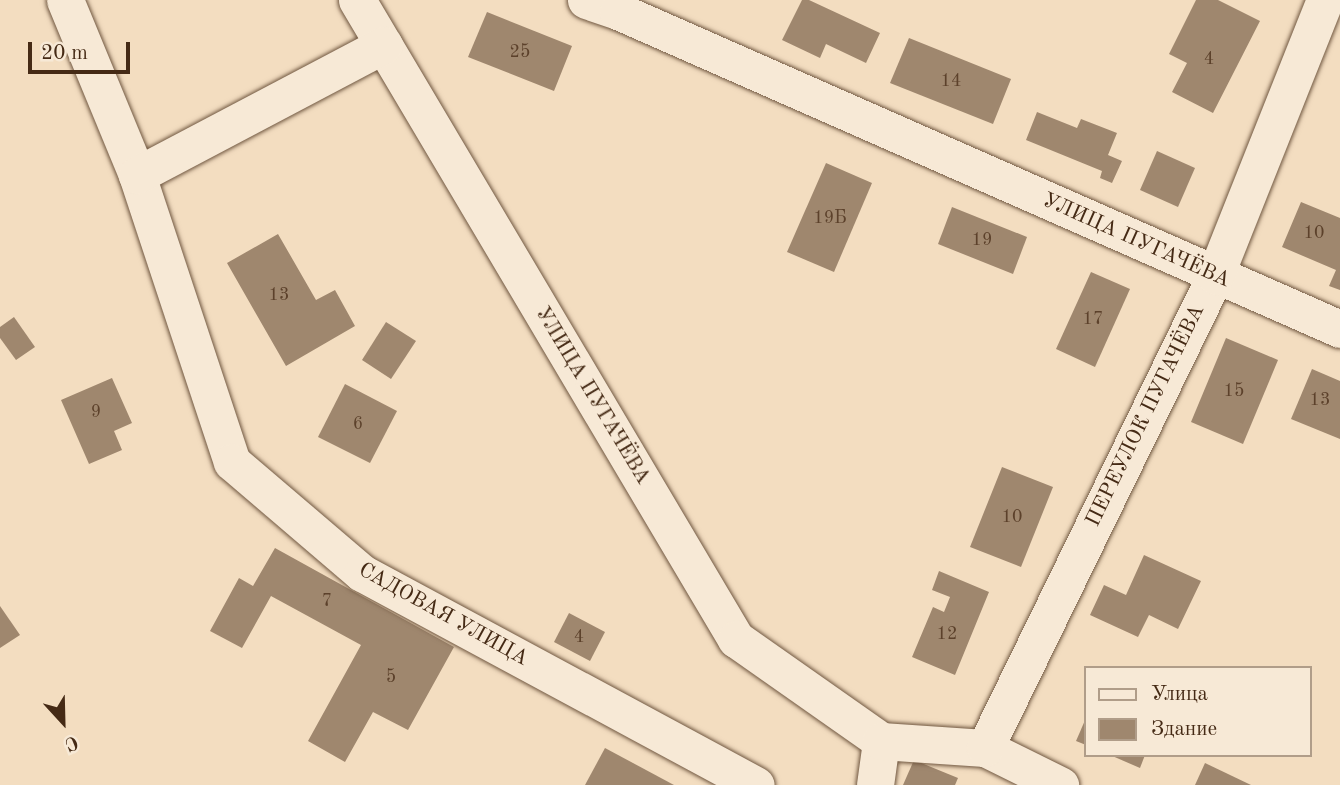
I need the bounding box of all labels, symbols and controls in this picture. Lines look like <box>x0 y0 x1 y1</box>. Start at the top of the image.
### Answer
scale bar <box>32 28 133 72</box>
house number: 25 <box>510 41 530 63</box>
text: 20 m <box>41 43 88 64</box>
house number: 4 <box>1204 48 1214 70</box>
house number: 14 <box>941 70 961 92</box>
street label: УЛИЦА ПУГАЧЁВА <box>1038 188 1234 294</box>
house number: 19Б <box>813 207 847 229</box>
house number: 10 <box>1304 222 1324 244</box>
house number: 19 <box>972 229 992 251</box>
house number: 13 <box>269 284 289 306</box>
street label: ПЕРЕУЛОК ПУГАЧЁВА <box>1081 301 1211 531</box>
street label: УЛИЦА ПУГАЧЁВА <box>529 303 655 489</box>
house number: 17 <box>1083 308 1103 330</box>
house number: 15 <box>1224 380 1244 402</box>
house number: 13 <box>1310 389 1330 411</box>
house number: 9 <box>91 401 101 423</box>
house number: 6 <box>353 413 363 435</box>
house number: 10 <box>1002 506 1022 528</box>
street label: САДОВАЯ УЛИЦА <box>354 558 532 672</box>
house number: 7 <box>322 590 332 612</box>
house number: 12 <box>937 623 957 645</box>
house number: 4 <box>574 626 584 648</box>
house number: 5 <box>386 666 396 688</box>
legend <box>1084 666 1312 757</box>
text: Улица <box>1151 684 1208 705</box>
north arrow <box>28 687 98 757</box>
text: Здание <box>1151 719 1217 740</box>
text: С <box>62 731 80 753</box>

